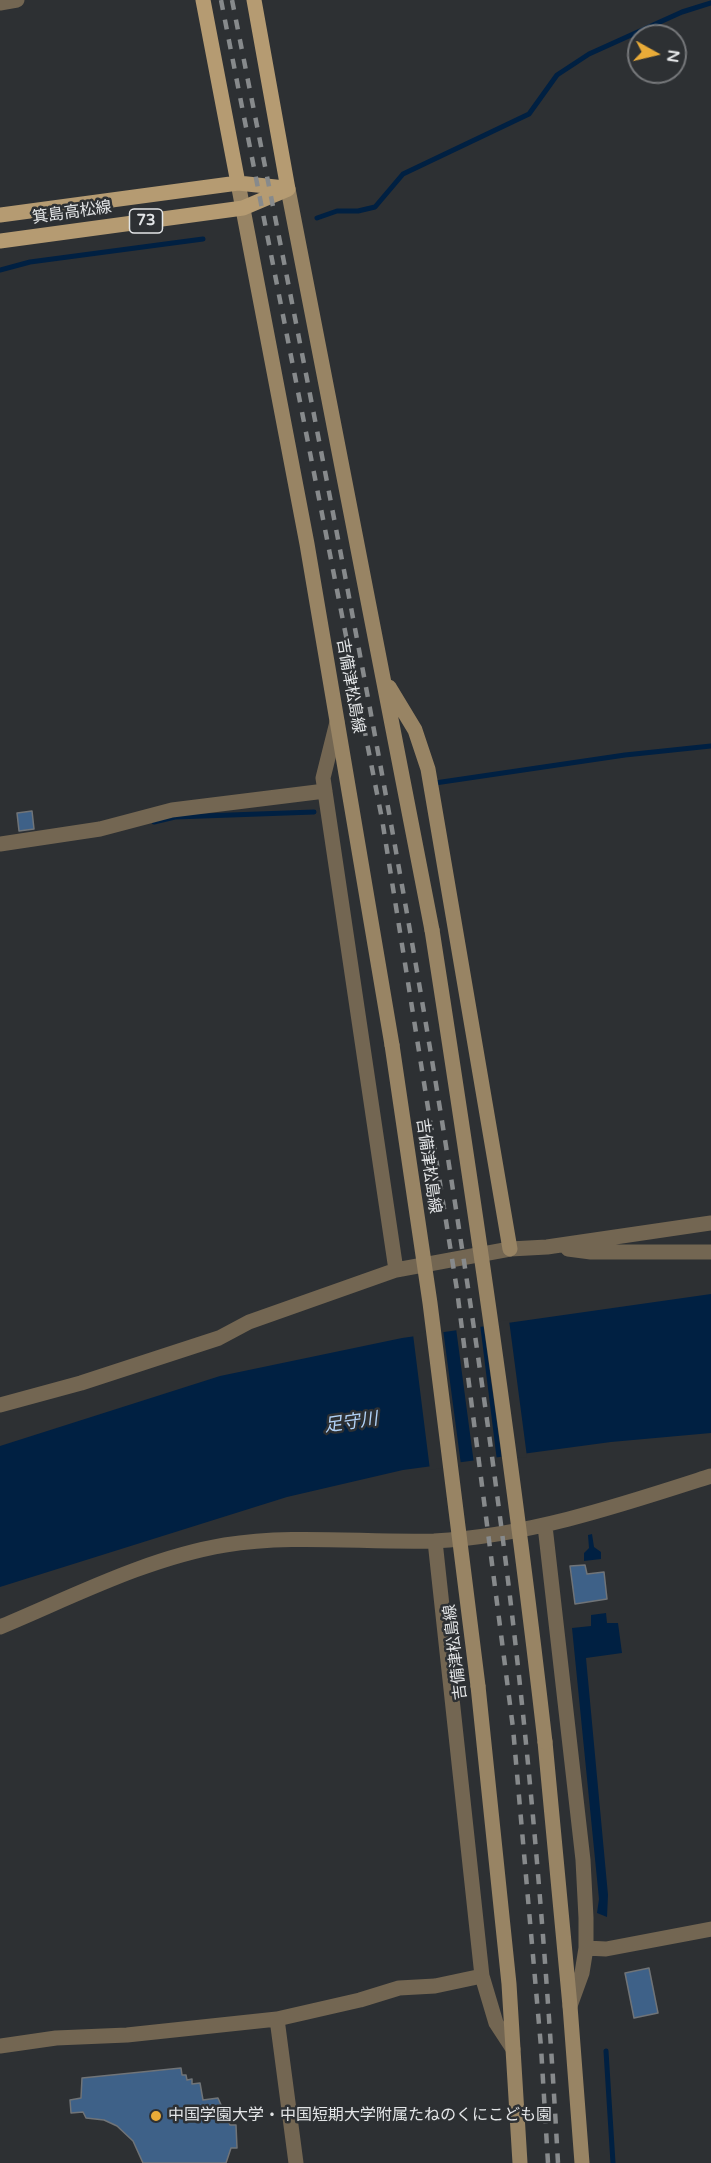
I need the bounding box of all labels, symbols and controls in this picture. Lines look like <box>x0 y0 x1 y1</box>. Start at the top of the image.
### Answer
north arrow <box>627 24 687 84</box>
text: N <box>662 48 684 64</box>
street label: 箕島高松線 <box>31 198 113 228</box>
road number: 73 <box>130 209 162 233</box>
street label: 吉備津松島線 <box>332 637 368 735</box>
street label: 吉備津松島線 <box>412 1117 444 1215</box>
water label: 足守川 <box>323 1409 379 1437</box>
street label: 吉備津松島線 <box>441 1603 471 1701</box>
place label: 中国学園大学・中国短期大学附属たねのくにこども園 <box>168 2106 552 2126</box>
marker: 中国学園大学・中国短期大学附属たねのくにこども園 <box>149 2109 163 2123</box>

